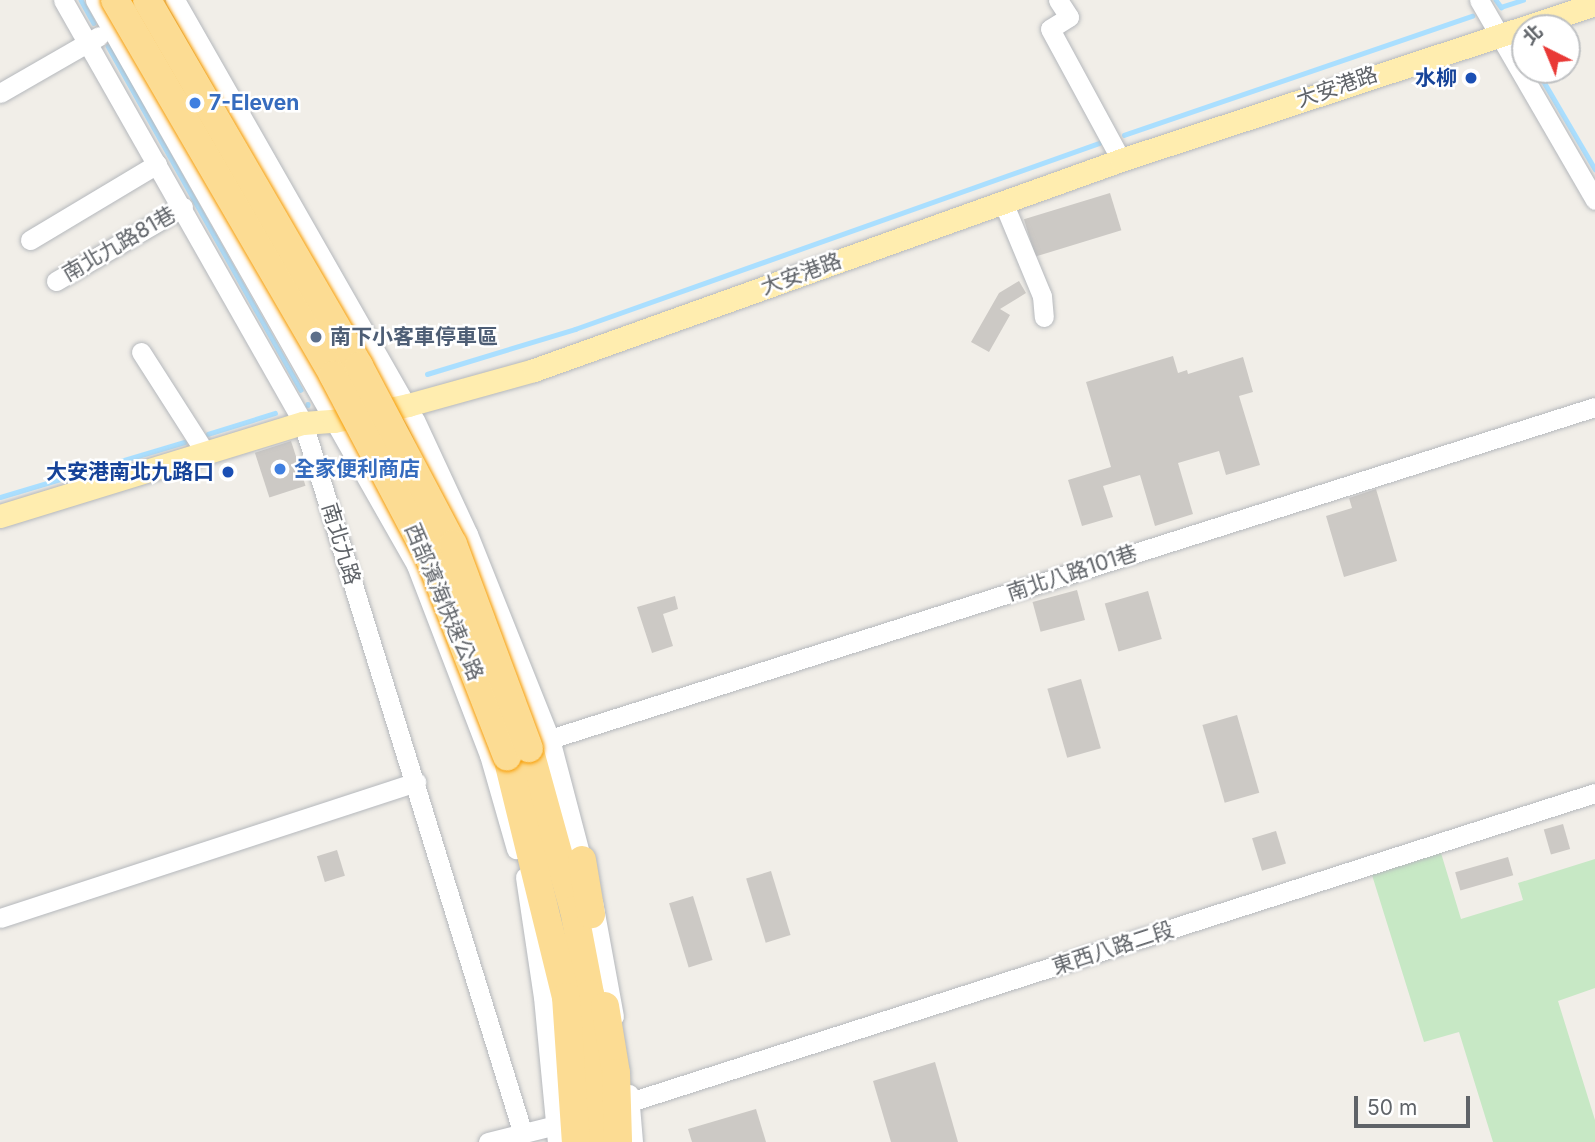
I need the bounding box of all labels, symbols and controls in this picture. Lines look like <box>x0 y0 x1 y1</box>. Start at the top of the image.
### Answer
north arrow <box>1511 14 1581 84</box>
text: 北 <box>1518 20 1547 50</box>
street label: 大安港路 <box>1293 61 1381 113</box>
place label: 水柳 <box>1415 65 1457 91</box>
marker: 水柳 <box>1463 70 1479 86</box>
place label: 7-Eleven <box>209 90 299 116</box>
marker: 7-Eleven <box>187 95 203 111</box>
street label: 南北九路81巷 <box>58 201 180 287</box>
street label: 大安港路 <box>757 248 845 300</box>
place label: 南下小客車停車區 <box>330 324 498 350</box>
marker: 南下小客車停車區 <box>308 329 324 345</box>
place label: 全家便利商店 <box>294 456 420 482</box>
place label: 大安港南北九路口 <box>46 459 214 485</box>
marker: 全家便利商店 <box>272 461 288 477</box>
marker: 大安港南北九路口 <box>220 464 236 480</box>
street label: 南北九路 <box>317 500 365 588</box>
street label: 西部濱海快速公路 <box>400 520 488 684</box>
street label: 南北八路101巷 <box>1004 540 1140 606</box>
street label: 東西八路二段 <box>1049 917 1177 979</box>
scale bar <box>1357 1082 1472 1126</box>
text: 50 m <box>1367 1095 1417 1120</box>

